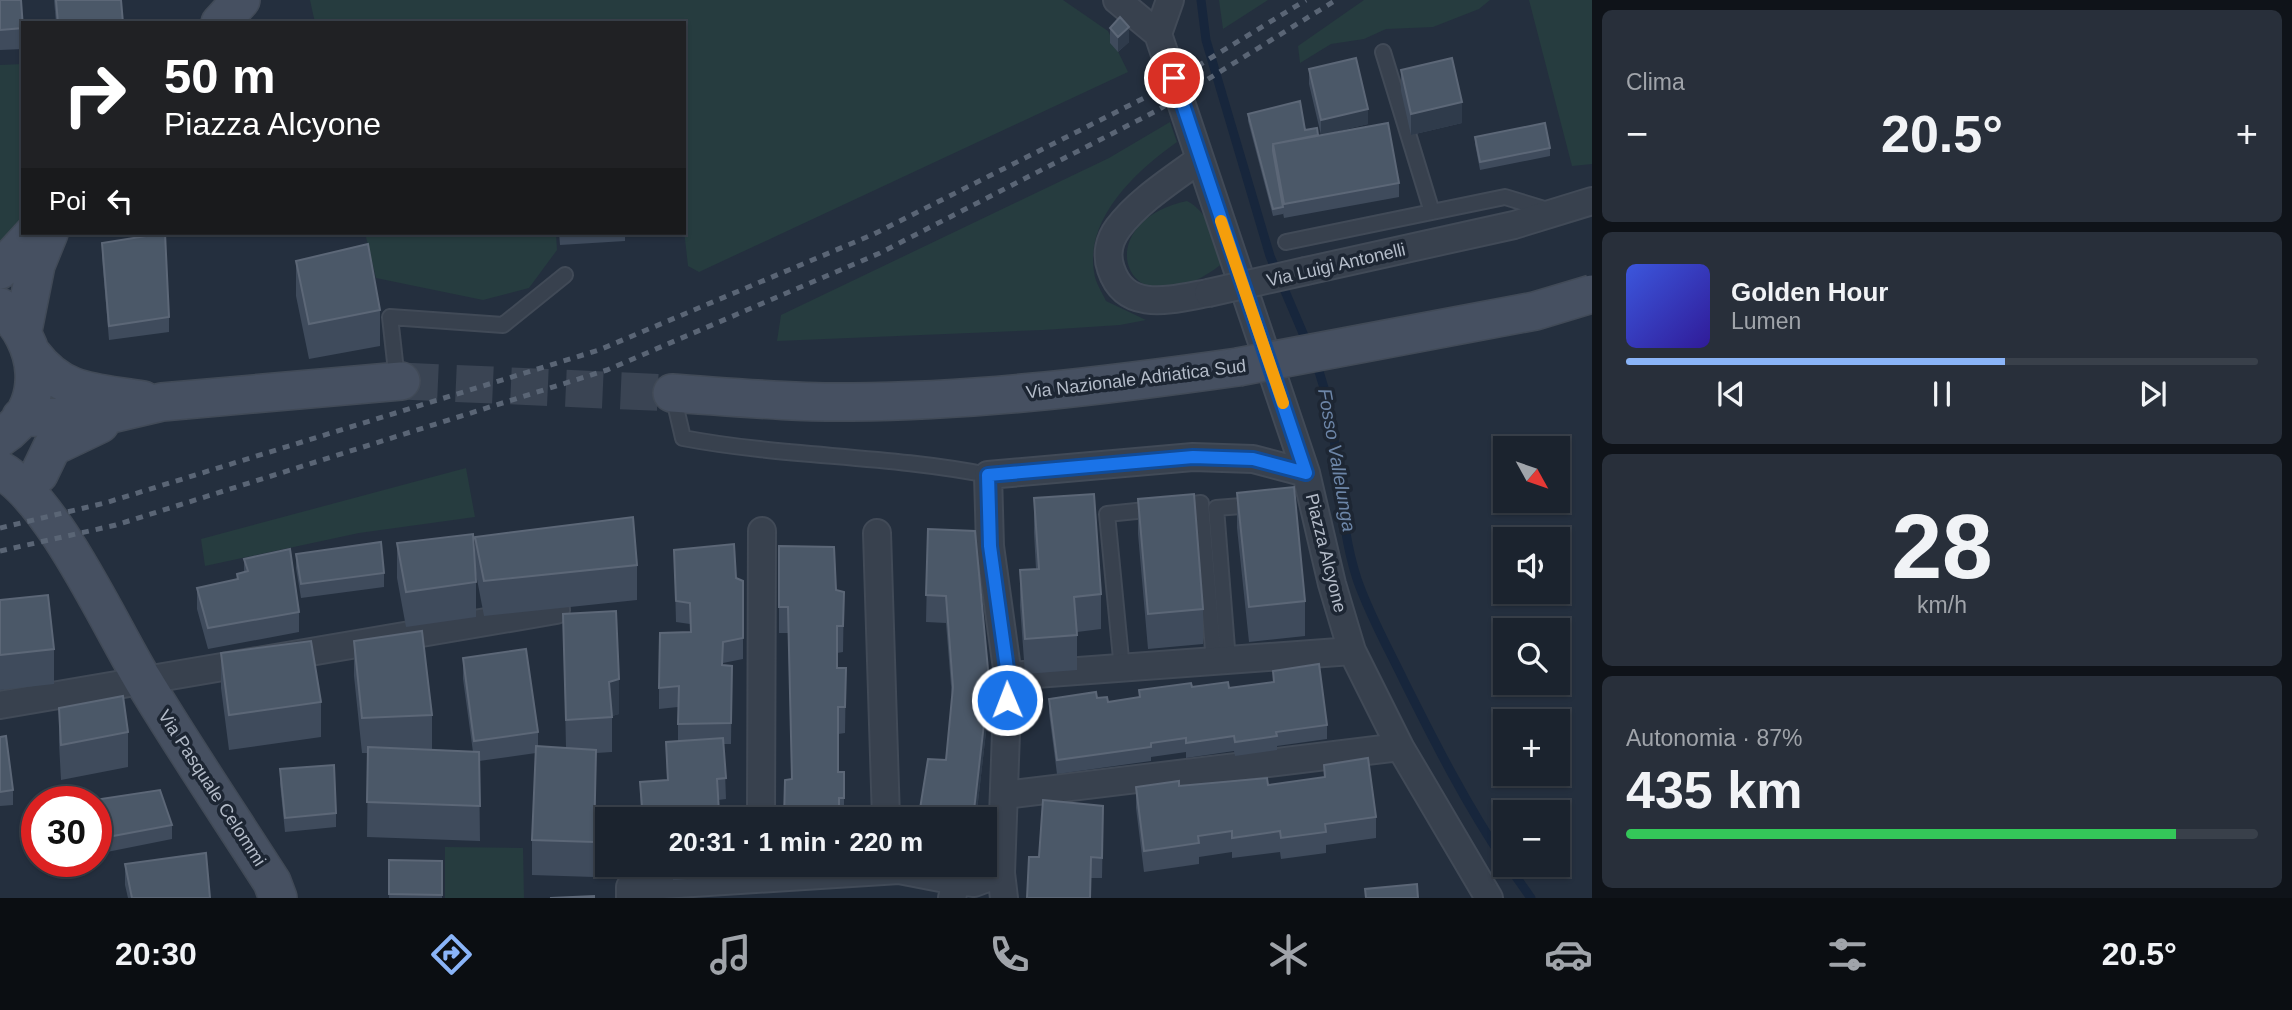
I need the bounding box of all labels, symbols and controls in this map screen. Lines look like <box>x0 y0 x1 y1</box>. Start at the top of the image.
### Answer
pin <box>1144 48 1204 108</box>
icon: right <box>49 49 140 140</box>
text: 50 m <box>164 49 276 103</box>
icon: arrive <box>1155 59 1193 97</box>
text: Clima <box>1626 69 1685 95</box>
text: 20.5° <box>1881 105 2003 163</box>
text: Piazza Alcyone <box>164 106 381 142</box>
text: − <box>1626 113 1648 155</box>
text: + <box>2236 113 2258 155</box>
icon: left <box>101 182 139 220</box>
text: Poi <box>49 186 87 216</box>
street label: Via Luigi Antonelli <box>1265 239 1407 291</box>
text: Golden Hour <box>1731 277 1888 307</box>
text: Lumen <box>1731 308 1801 334</box>
street label: Via Nazionale Adriatica Sud <box>1025 356 1247 402</box>
icon: previous <box>1712 375 1750 413</box>
icon: pause <box>1923 375 1961 413</box>
icon: next <box>2134 375 2172 413</box>
water label: Fosso Vallelunga <box>1314 387 1360 533</box>
north arrow <box>1493 436 1570 513</box>
map controls <box>1493 436 1570 877</box>
street label: Piazza Alcyone <box>1302 491 1350 615</box>
text: 28 <box>1891 496 1993 597</box>
button: sound <box>1493 527 1570 604</box>
text: km/h <box>1917 592 1967 618</box>
button: search <box>1493 618 1570 695</box>
position arrow <box>970 663 1044 737</box>
street label: Via Pasquale Celommi <box>154 706 270 870</box>
button: + <box>1493 709 1570 786</box>
text: Autonomia · 87% <box>1626 725 1802 751</box>
text: 435 km <box>1626 761 1802 819</box>
speed limit sign: 30 <box>21 786 112 877</box>
button: − <box>1493 800 1570 877</box>
text: 20:31 · 1 min · 220 m <box>669 827 923 857</box>
icon: directions <box>427 930 476 979</box>
icon: music <box>706 930 755 979</box>
icon: phone <box>985 930 1034 979</box>
icon: climate <box>1264 930 1313 979</box>
icon: car <box>1544 930 1593 979</box>
icon: filters <box>1823 930 1872 979</box>
text: 20:30 <box>115 936 197 972</box>
text: 20.5° <box>2102 936 2177 972</box>

